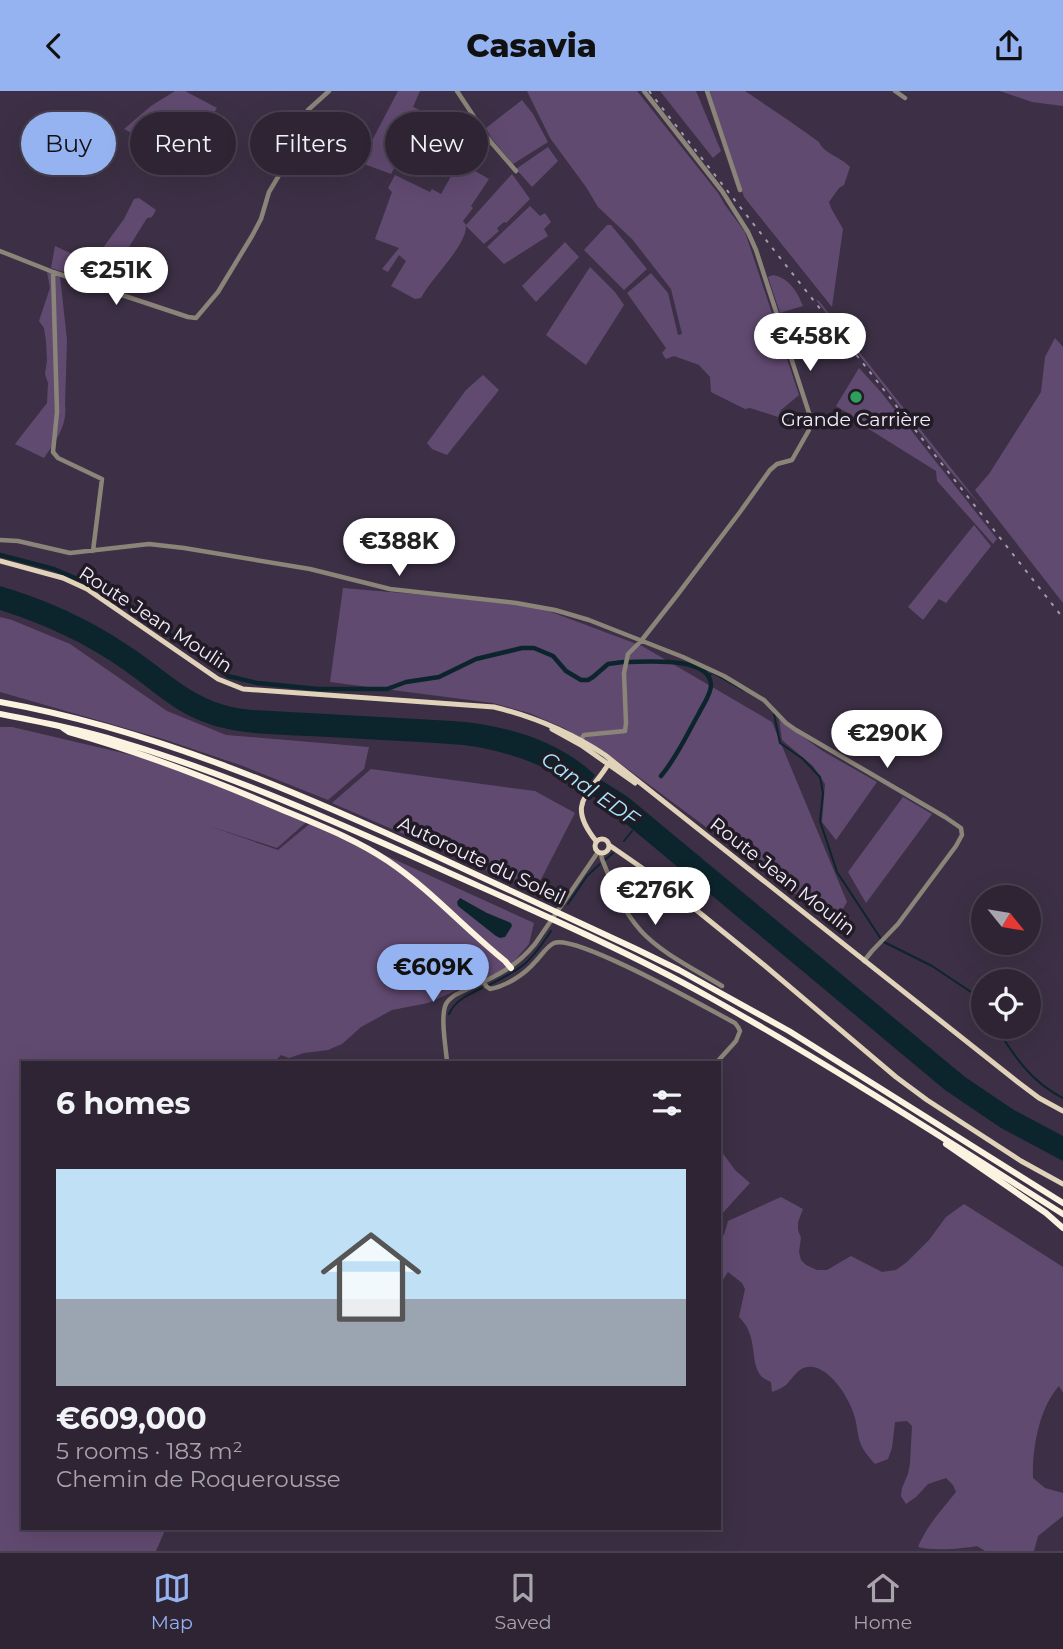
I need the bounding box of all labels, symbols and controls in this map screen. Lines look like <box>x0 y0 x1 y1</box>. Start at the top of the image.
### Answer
text: Casavia <box>466 26 597 65</box>
icon: back <box>35 27 73 65</box>
icon: share <box>990 27 1028 65</box>
chip: Buy <box>21 112 116 175</box>
chip: Rent <box>130 112 236 175</box>
chip: Filters <box>250 112 371 175</box>
chip: New <box>385 112 488 175</box>
pin: €251K <box>67 247 165 307</box>
text: €251K <box>80 256 152 284</box>
pin: €458K <box>761 313 859 373</box>
text: €458K <box>770 322 850 350</box>
marker: Grande Carrière <box>848 389 864 405</box>
place label: Grande Carrière <box>781 408 931 431</box>
pin: €388K <box>350 519 448 578</box>
text: €388K <box>359 527 439 555</box>
street label: Route Jean Moulin <box>75 561 237 678</box>
pin: €290K <box>838 711 936 770</box>
text: €290K <box>847 719 927 747</box>
water label: Canal EDF <box>537 746 645 832</box>
street label: Autoroute du Soleil <box>394 811 569 909</box>
street label: Route Jean Moulin <box>706 813 860 940</box>
pin: €276K <box>606 867 704 927</box>
text: €276K <box>616 876 694 904</box>
north arrow <box>971 885 1041 955</box>
map controls <box>971 885 1041 1039</box>
pin: €609K <box>384 944 482 1004</box>
text: €609K <box>393 953 473 981</box>
button: locate <box>971 969 1041 1039</box>
icon: filters <box>648 1084 686 1122</box>
text: 6 homes <box>56 1085 191 1122</box>
icon: home <box>308 1214 434 1340</box>
text: €609,000 <box>56 1400 207 1437</box>
text: 5 rooms · 183 m² <box>56 1437 243 1465</box>
text: Chemin de Roquerousse <box>56 1465 341 1493</box>
tab: Map <box>151 1569 193 1634</box>
tab: Saved <box>495 1569 552 1634</box>
tab: Home <box>853 1569 912 1634</box>

